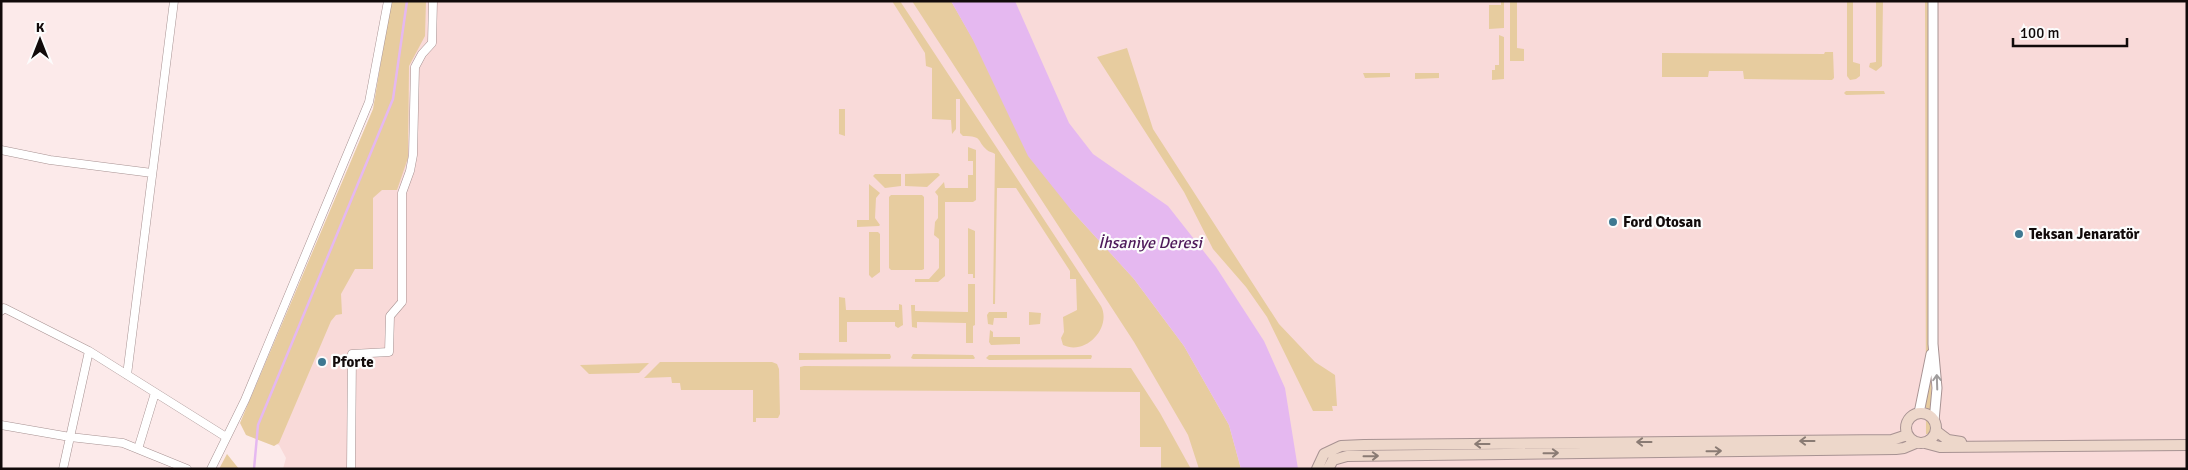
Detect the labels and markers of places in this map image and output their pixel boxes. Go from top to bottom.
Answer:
place label: Ford Otosan [1623,213,1701,231]
marker: Ford Otosan [1607,216,1619,228]
place label: Teksan Jenaratör [2029,225,2140,243]
marker: Teksan Jenaratör [2013,228,2025,240]
place label: Pforte [332,353,374,371]
marker: Pforte [316,356,328,368]

